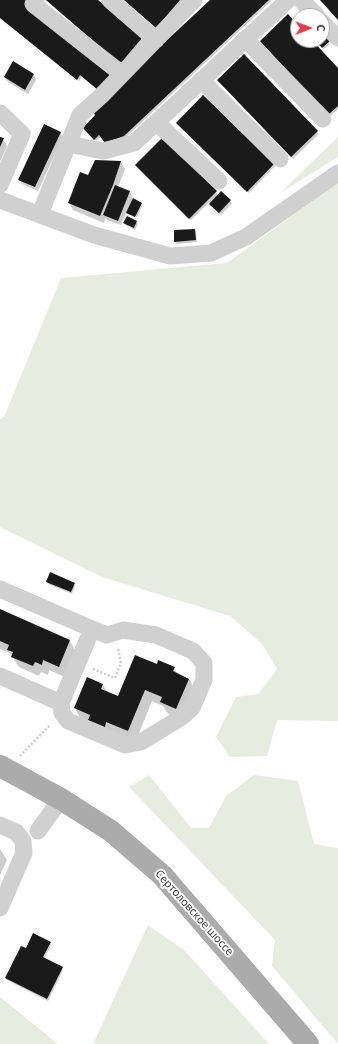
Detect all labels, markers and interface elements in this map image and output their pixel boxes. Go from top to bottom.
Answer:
north arrow [290,8,330,48]
text: С [314,24,329,31]
street label: Сертоловское шоссе [152,867,236,959]

